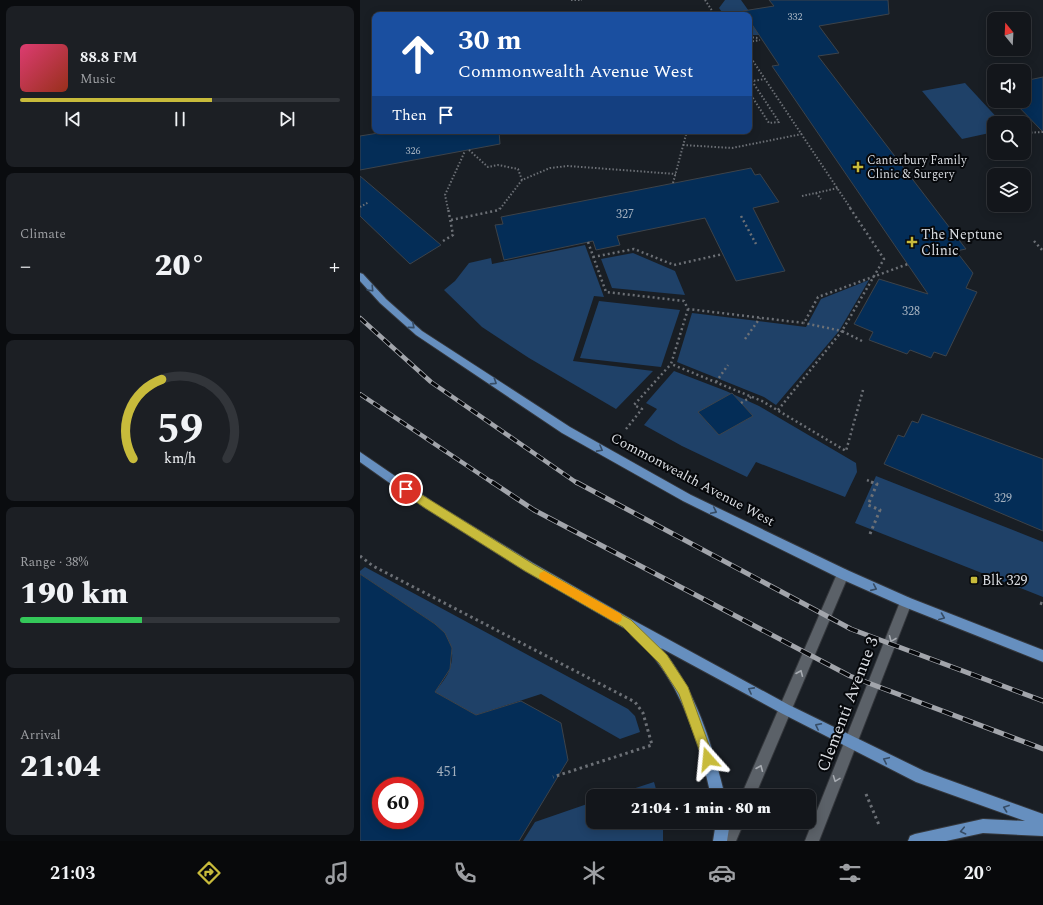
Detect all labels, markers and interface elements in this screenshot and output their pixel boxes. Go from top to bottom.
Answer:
house number: 332 [788,9,803,25]
north arrow [987,12,1031,56]
map controls [987,12,1031,212]
text: 30 m [458,19,522,62]
icon: ahead [392,28,444,80]
text: 88.8 FM [80,46,137,69]
text: Commonwealth Avenue West [458,58,693,85]
button: sound [987,64,1031,108]
text: Music [80,69,116,89]
text: Then [392,104,427,127]
icon: arrive [435,104,457,126]
icon: previous [62,108,84,130]
icon: pause [169,108,191,130]
icon: next [276,108,298,130]
button: search [987,116,1031,160]
house number: 326 [406,143,421,159]
place label: Canterbury Family Clinic & Surgery [867,151,968,184]
marker: Canterbury Family Clinic & Surgery [852,161,864,173]
button: layers [987,168,1031,212]
house number: 327 [616,205,634,224]
text: Climate [20,224,66,244]
place label: The Neptune Clinic [921,224,1003,261]
marker: The Neptune Clinic [906,236,918,248]
text: 20° [155,243,206,289]
text: − [20,250,31,283]
text: + [329,250,340,283]
one-way arrow [367,284,374,291]
house number: 328 [902,302,920,321]
one-way arrow [407,322,415,329]
one-way arrow [489,377,496,384]
text: 59 [157,397,203,460]
street label: Commonwealth Avenue West [607,427,779,532]
one-way arrow [596,444,603,451]
text: km/h [164,447,196,469]
pin [389,472,423,506]
icon: arrive [395,478,417,500]
house number: 329 [994,489,1012,508]
one-way arrow [710,506,717,514]
text: Range · 38% [20,552,88,572]
place label: Blk 329 [982,570,1028,591]
text: 190 km [20,571,128,617]
marker: Blk 329 [969,575,979,585]
one-way arrow [870,583,878,591]
one-way arrow [938,612,946,620]
street label: Clementi Avenue 3 [810,633,886,776]
one-way arrow [888,635,896,642]
one-way arrow [796,670,804,677]
one-way arrow [748,688,755,695]
one-way arrow [815,723,822,731]
text: Arrival [20,725,61,745]
position arrow [687,738,729,780]
text: 21:04 [20,744,100,790]
one-way arrow [882,757,890,765]
house number: 451 [437,761,458,782]
one-way arrow [755,765,763,773]
one-way arrow [833,776,841,783]
speed limit sign: 60 [372,777,424,829]
text: 21:04 · 1 min · 80 m [631,797,771,820]
one-way arrow [1003,804,1010,812]
one-way arrow [959,826,966,834]
icon: directions [195,859,223,887]
icon: music [323,859,351,887]
icon: phone [451,859,479,887]
icon: climate [580,859,608,887]
icon: car [708,859,736,887]
icon: filters [836,859,864,887]
text: 21:03 [50,860,95,887]
text: 20° [964,860,993,887]

